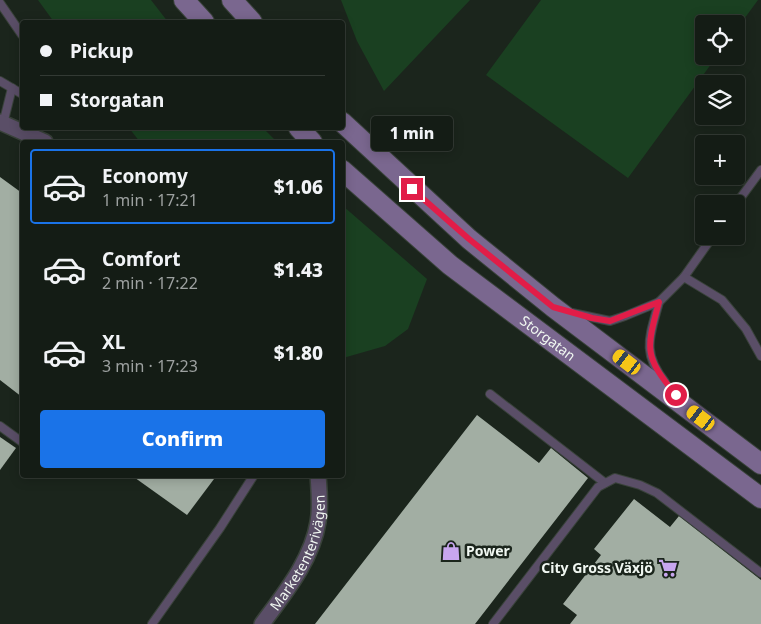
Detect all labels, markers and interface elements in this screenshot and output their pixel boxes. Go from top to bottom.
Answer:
map controls [695,15,745,245]
button: locate [695,15,745,65]
text: Pickup [70,38,133,64]
button: layers [695,75,745,125]
text: Storgatan [70,87,164,113]
callout: 1 min [371,116,453,152]
text: 1 min [390,122,434,144]
button: + [695,135,745,185]
text: Economy [102,163,188,189]
icon: car [42,164,87,209]
text: $1.06 [274,174,323,200]
route end [401,178,423,200]
text: 1 min · 17:21 [102,189,198,211]
button: − [695,195,745,245]
text: Comfort [102,246,181,272]
icon: car [42,247,87,292]
text: $1.43 [274,257,323,283]
text: 2 min · 17:22 [102,272,198,294]
street label: Storgatan [516,311,580,365]
text: XL [102,329,125,355]
icon: car [42,330,87,375]
text: $1.80 [274,340,323,366]
car [610,347,643,377]
text: 3 min · 17:23 [102,355,198,377]
route start [665,384,687,406]
car [684,403,717,433]
button: Confirm [40,410,325,468]
street label: Marketenterivägen [265,494,329,614]
shop icon: Power [440,540,462,562]
place label: Power [466,541,511,560]
supermarket icon: City Gross Växjö [657,557,679,579]
place label: City Gross Växjö [541,558,653,577]

